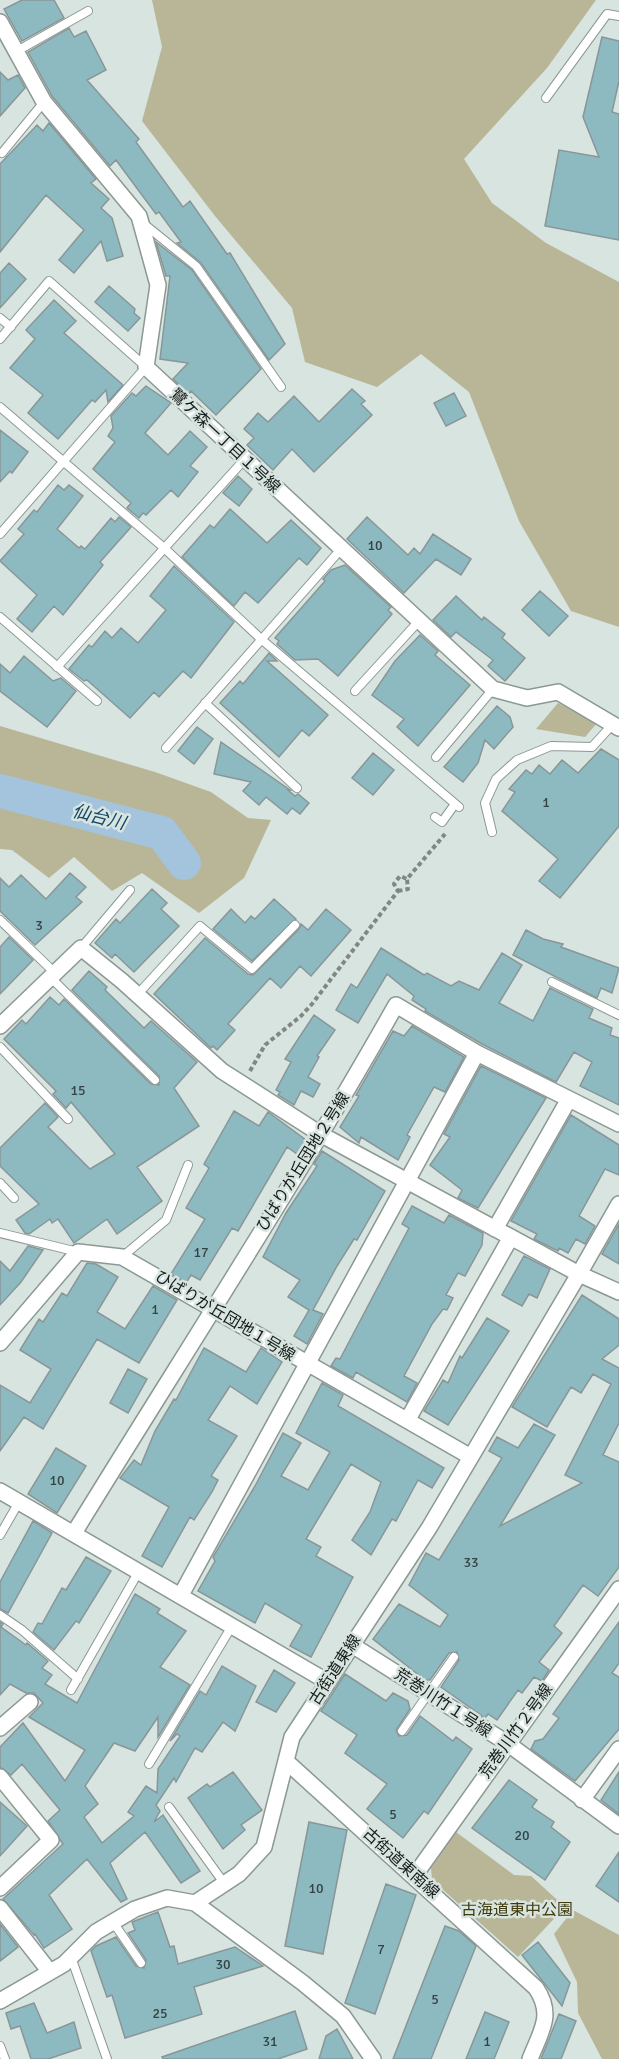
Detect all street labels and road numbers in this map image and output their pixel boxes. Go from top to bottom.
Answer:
street label: 鷺ケ森一丁目１号線 [166,385,284,497]
street label: ひばりが丘団地２号線 [252,1089,354,1235]
street label: ひばりが丘団地１号線 [151,1266,299,1366]
street label: 古街道東線 [305,1631,365,1709]
street label: 荒巻川竹１号線 [391,1664,495,1742]
street label: 荒巻川竹２号線 [475,1680,557,1782]
street label: 古街道東南線 [359,1823,443,1903]

